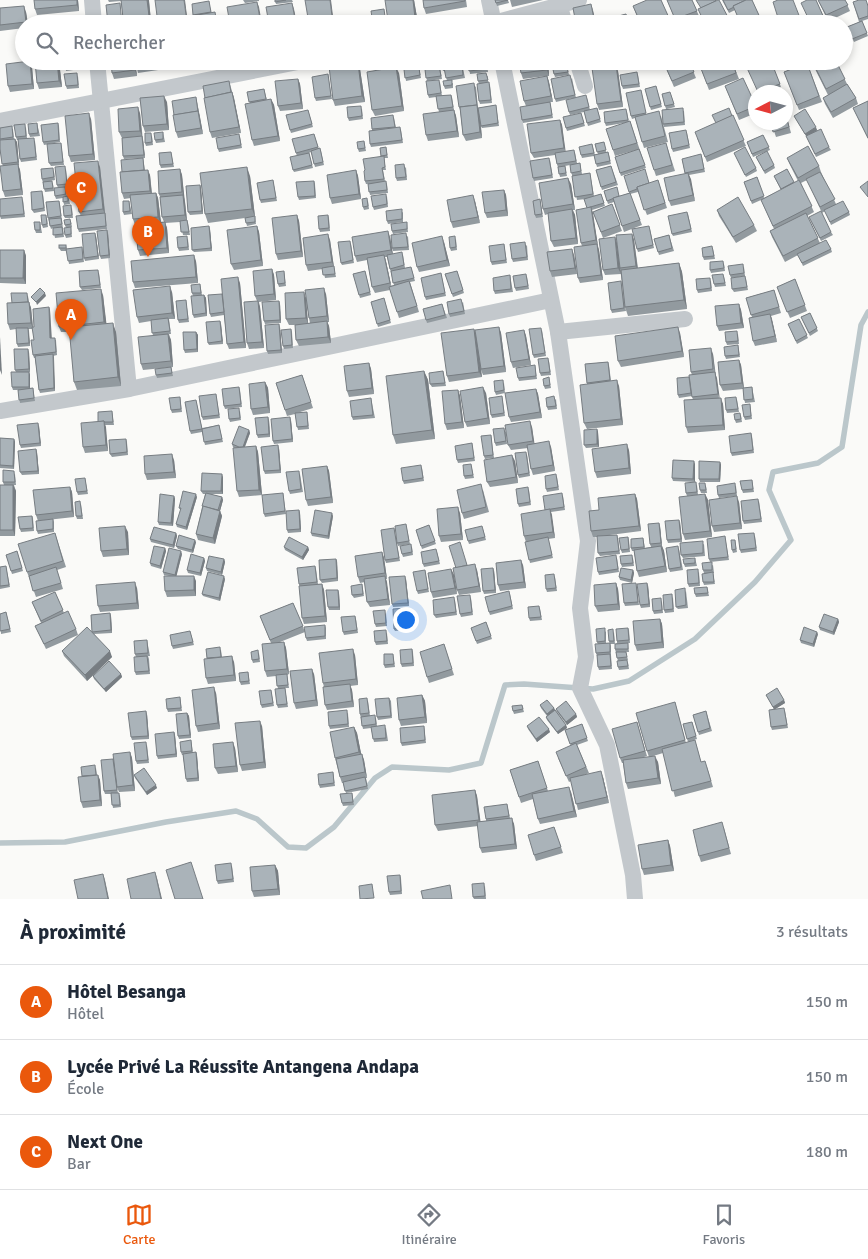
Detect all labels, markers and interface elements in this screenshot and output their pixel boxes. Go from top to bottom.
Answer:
search box [15,15,853,70]
icon: search [33,29,61,57]
text: Rechercher [73,31,165,55]
north arrow [748,85,793,130]
pin: C [65,172,97,213]
pin: B [132,216,164,257]
pin: A [55,299,87,340]
your location [393,607,419,633]
text: À proximité [20,919,126,945]
text: 3 résultats [776,922,848,942]
text: Hôtel Besanga [67,980,186,1004]
text: A [31,992,41,1012]
text: 150 m [806,992,848,1012]
text: Hôtel [67,1004,104,1024]
text: Lycée Privé La Réussite Antangena Andapa [67,1055,419,1079]
text: B [31,1067,41,1087]
text: 150 m [806,1067,848,1087]
text: École [67,1079,104,1099]
text: Next One [67,1130,143,1154]
text: C [31,1142,41,1162]
text: 180 m [806,1142,848,1162]
text: Bar [67,1154,91,1174]
tab: Carte [123,1201,156,1248]
tab: Itinéraire [401,1201,457,1248]
tab: Favoris [703,1201,745,1248]

